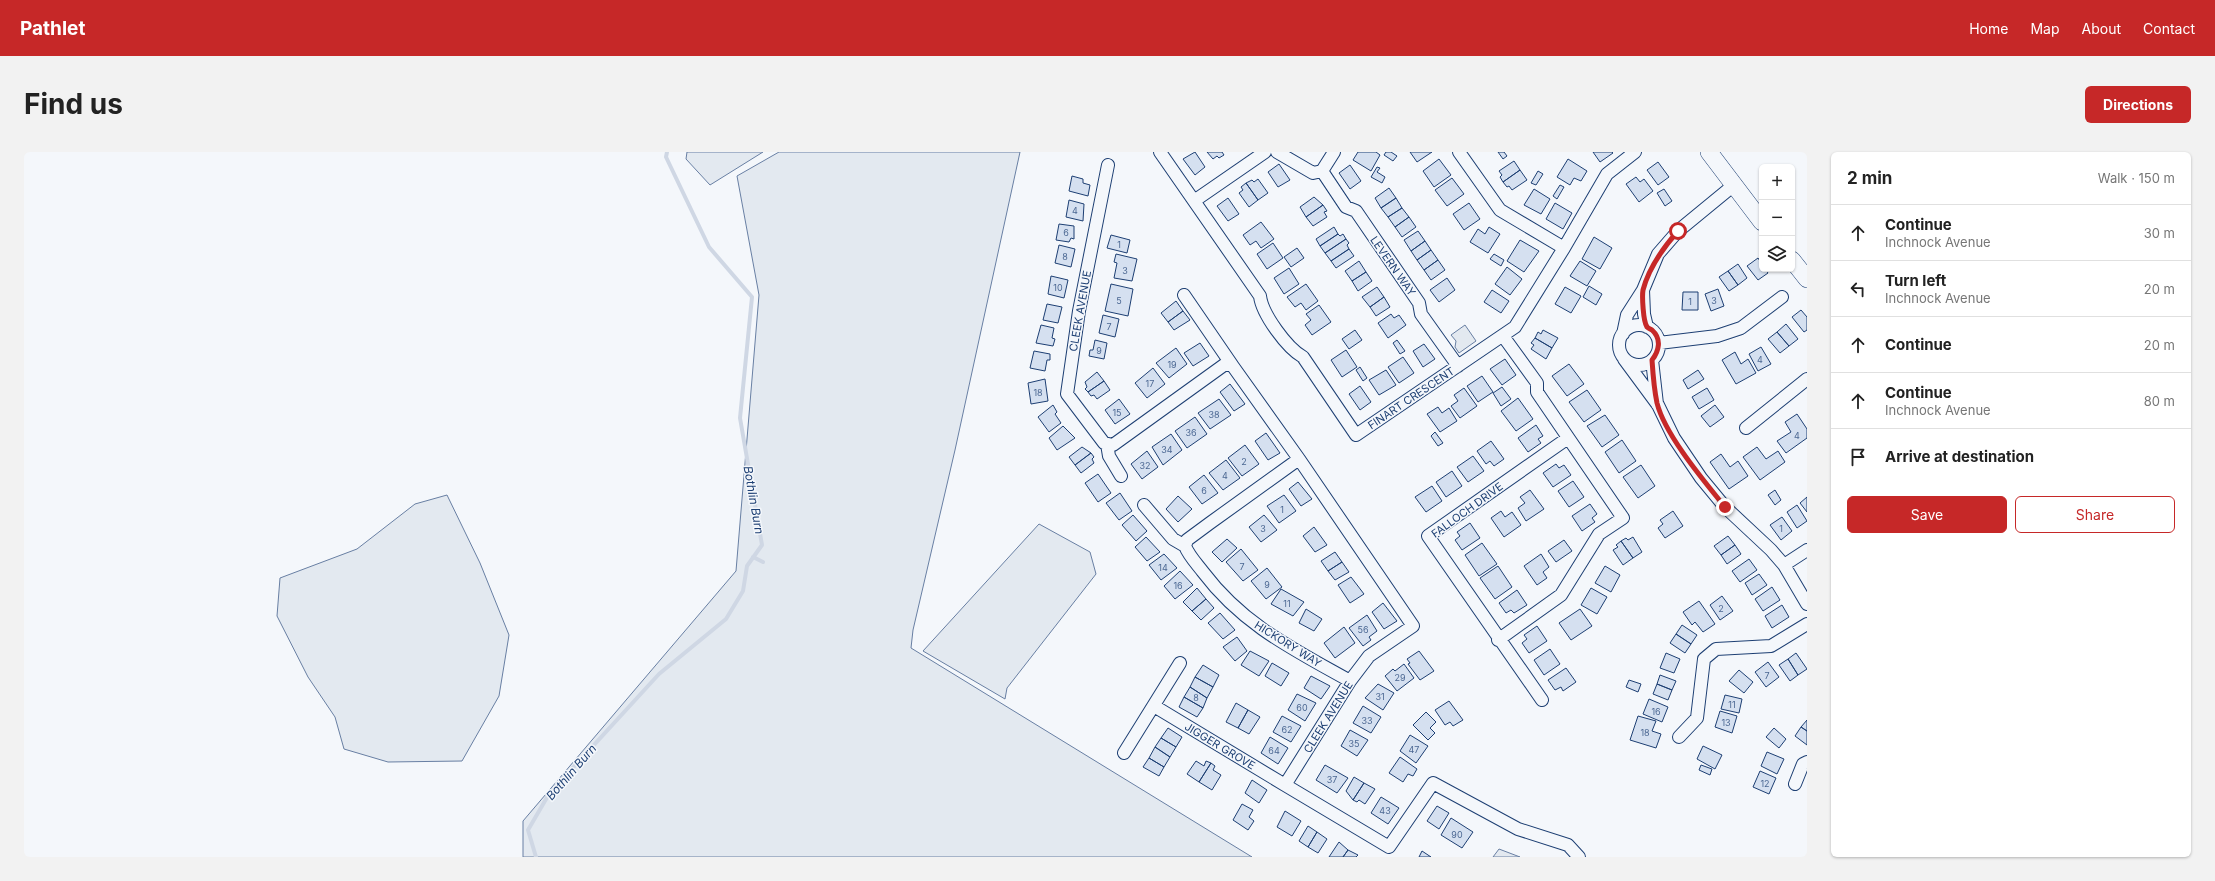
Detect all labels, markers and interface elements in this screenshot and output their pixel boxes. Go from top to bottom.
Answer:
text: Pathlet [20,17,85,40]
text: Home [1969,20,2008,37]
text: Map [2030,20,2060,37]
text: About [2082,20,2121,37]
text: Contact [2143,20,2195,37]
button: Directions [2085,86,2191,123]
text: Find us [24,87,123,121]
map controls [1759,164,1795,272]
button: + [1759,164,1795,200]
text: 2 min [1847,168,1892,188]
text: Walk · 150 m [2098,170,2175,186]
button: − [1759,200,1795,236]
house number: 4 [1072,205,1078,216]
text: Continue [1885,215,1952,234]
route start [1669,222,1687,240]
icon: ahead [1847,222,1869,244]
text: 30 m [2144,225,2175,241]
house number: 6 [1063,227,1069,238]
street label: LEVERN WAY [1367,233,1419,299]
text: Inchnock Avenue [1885,234,1991,250]
button: layers [1759,236,1795,272]
house number: 1 [1117,239,1121,250]
house number: 8 [1062,251,1068,262]
house number: 3 [1122,265,1128,276]
street label: CLEEK AVENUE [1066,269,1094,353]
text: Turn left [1885,271,1946,290]
icon: left [1847,278,1869,300]
text: 20 m [2144,281,2175,297]
house number: 10 [1053,282,1063,293]
text: Inchnock Avenue [1885,290,1991,306]
house number: 5 [1116,295,1122,306]
house number: 3 [1711,295,1717,306]
house number: 1 [1688,296,1692,307]
house number: 7 [1106,321,1112,332]
icon: ahead [1847,334,1869,356]
text: Continue [1885,335,1952,354]
text: 20 m [2144,337,2175,353]
house number: 9 [1096,345,1102,356]
house number: 4 [1757,354,1763,365]
house number: 19 [1167,359,1177,370]
street label: FINART CRESCENT [1365,364,1457,432]
house number: 17 [1146,378,1154,389]
text: Continue [1885,383,1952,402]
house number: 18 [1033,387,1043,398]
icon: ahead [1847,390,1869,412]
text: 80 m [2144,393,2175,409]
text: Inchnock Avenue [1885,402,1991,418]
house number: 15 [1112,407,1122,418]
house number: 38 [1208,409,1220,420]
house number: 36 [1185,427,1197,438]
house number: 4 [1794,430,1800,441]
house number: 34 [1161,444,1173,455]
icon: arrive [1847,446,1869,468]
text: Arrive at destination [1885,447,2034,466]
house number: 2 [1241,456,1247,467]
house number: 32 [1139,460,1151,471]
water label: Bothlin Burn [741,465,767,535]
house number: 4 [1222,470,1228,481]
street label: FALLOCH DRIVE [1428,479,1506,541]
house number: 6 [1201,485,1207,496]
button: Save [1847,496,2007,533]
button: Share [2015,496,2175,533]
route end [1716,498,1734,516]
house number: 1 [1280,504,1284,515]
house number: 3 [1260,523,1266,534]
house number: 1 [1779,523,1783,534]
house number: 7 [1239,561,1245,572]
house number: 14 [1158,562,1168,573]
house number: 9 [1264,579,1270,590]
house number: 16 [1173,580,1183,591]
house number: 11 [1283,598,1291,609]
house number: 2 [1718,603,1724,614]
street label: HICKORY WAY [1252,618,1325,670]
house number: 56 [1357,624,1369,635]
house number: 7 [1764,670,1770,681]
house number: 29 [1394,672,1406,683]
street label: CLEEK AVENUE [1300,678,1356,756]
house number: 31 [1375,691,1385,702]
house number: 8 [1193,692,1199,703]
house number: 11 [1728,699,1736,710]
house number: 60 [1296,702,1308,713]
house number: 16 [1651,706,1661,717]
house number: 33 [1361,715,1373,726]
house number: 13 [1721,717,1731,728]
street label: JIGGER GROVE [1182,719,1258,773]
house number: 62 [1281,724,1293,735]
house number: 18 [1640,727,1650,738]
house number: 35 [1348,738,1360,749]
water label: Bothlin Burn [543,741,599,803]
house number: 47 [1409,744,1419,755]
house number: 64 [1268,745,1280,756]
house number: 37 [1327,774,1337,785]
house number: 12 [1760,778,1770,789]
house number: 43 [1379,805,1391,816]
house number: 90 [1451,829,1463,840]

